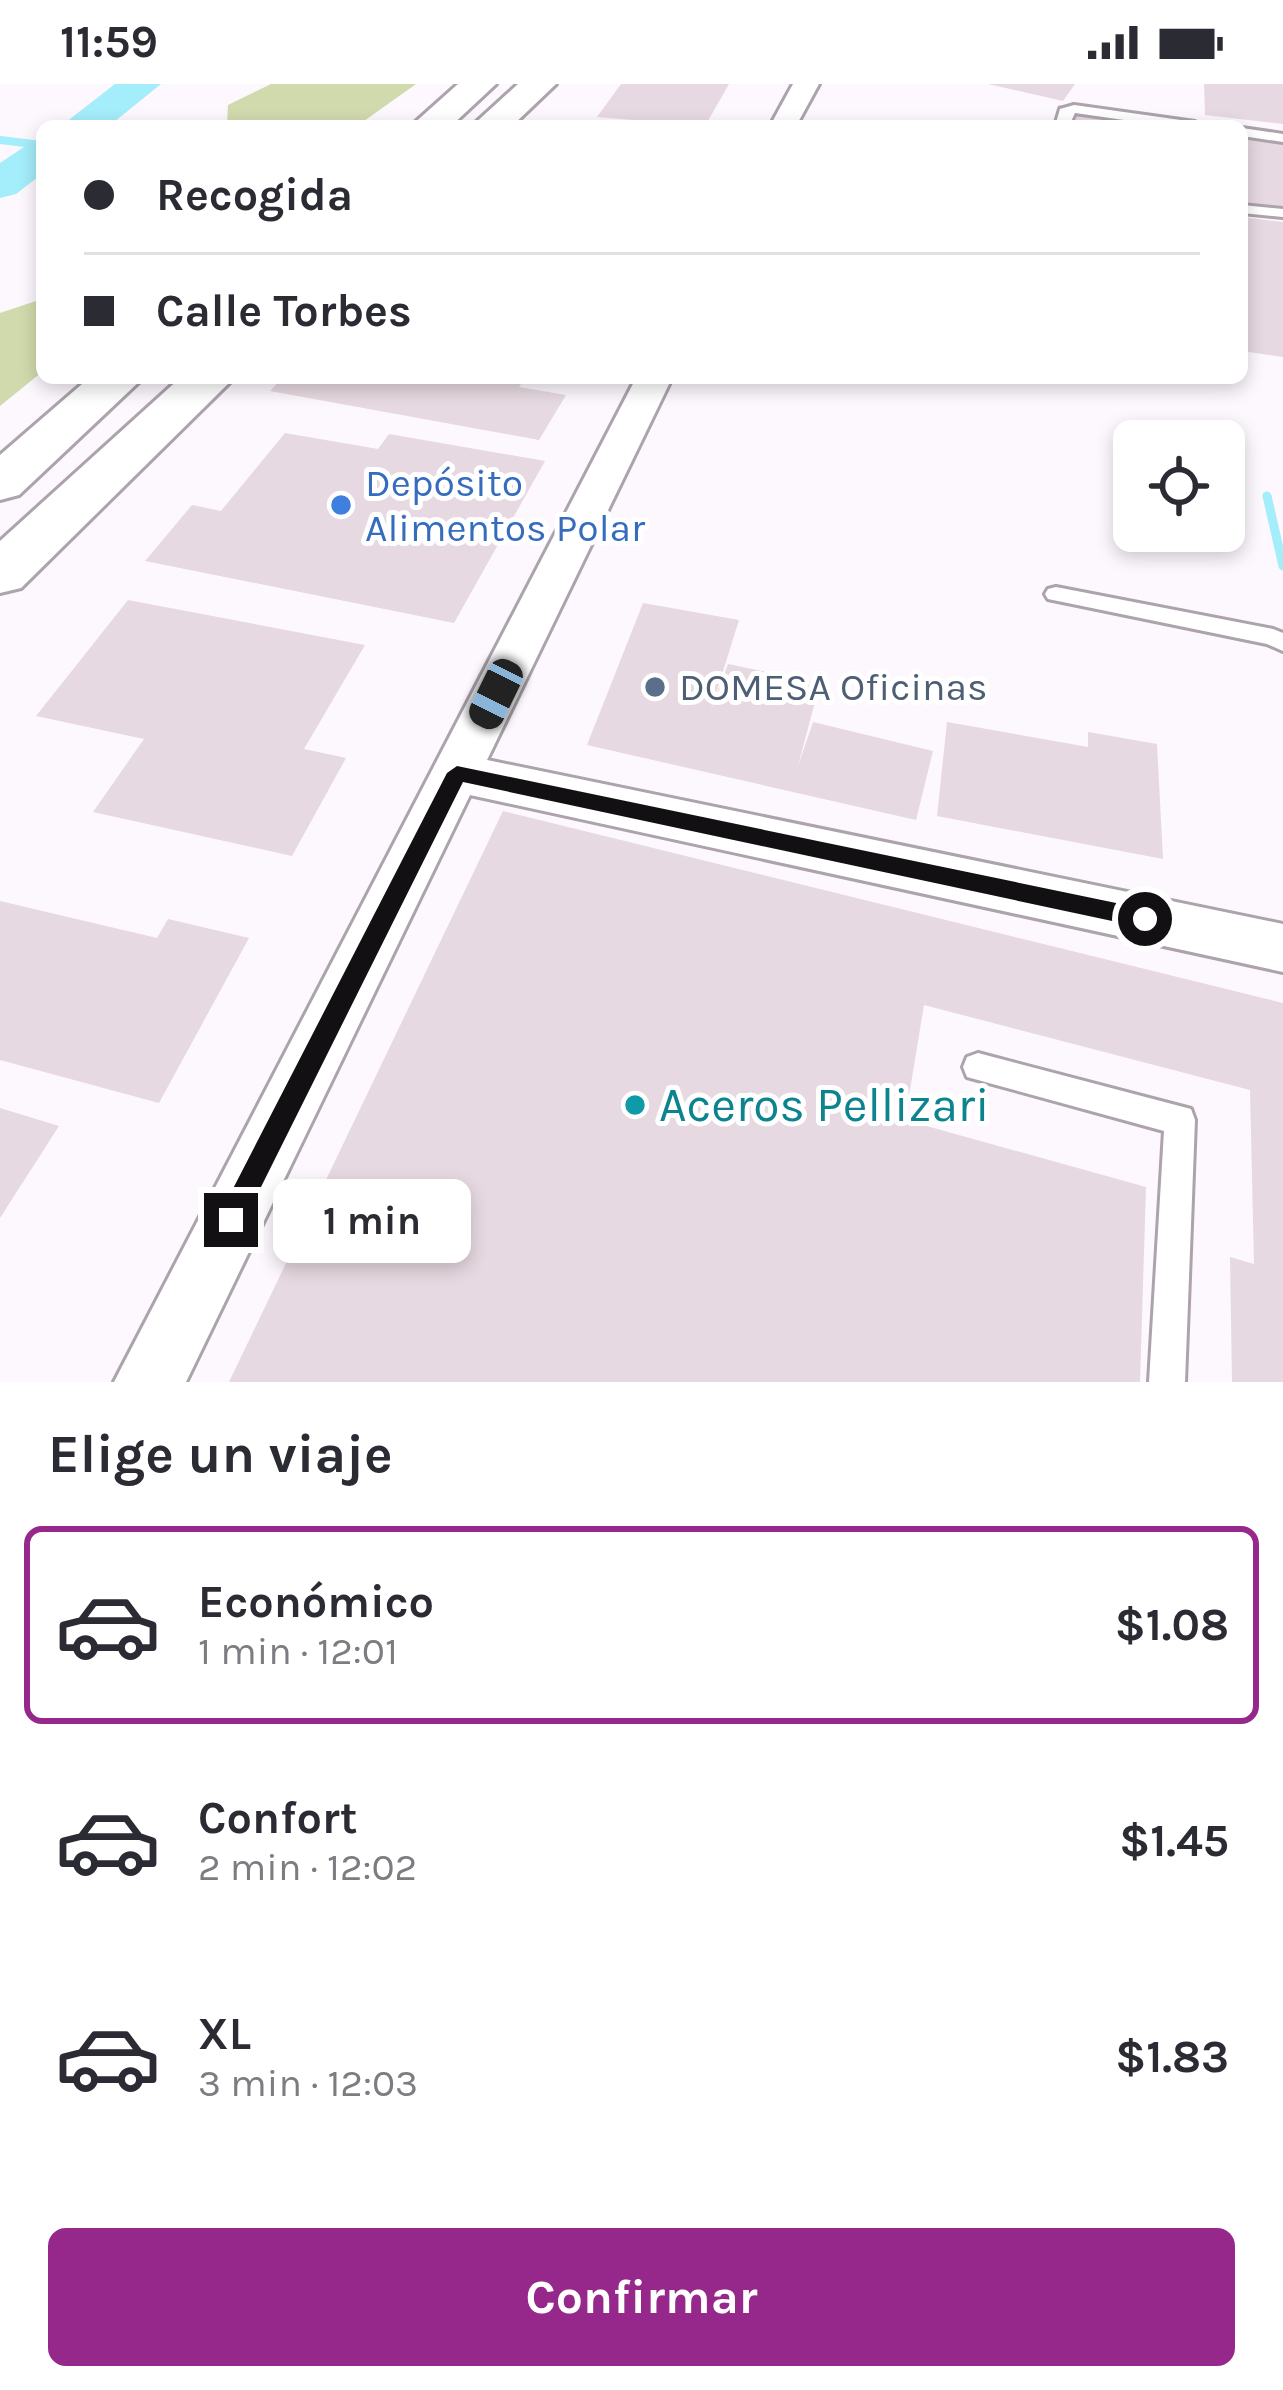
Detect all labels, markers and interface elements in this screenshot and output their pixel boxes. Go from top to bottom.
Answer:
text: 11:59 [60,16,158,68]
text: Recogida [156,169,353,221]
text: Calle Torbes [156,285,412,337]
map controls [1113,420,1245,552]
button: locate [1113,420,1245,552]
place label: Depósito Alimentos Polar [365,460,646,551]
marker: Depósito Alimentos Polar [328,492,354,518]
car [464,654,528,734]
place label: DOMESA Oficinas [679,664,988,710]
marker: DOMESA Oficinas [642,674,668,700]
route start [1118,892,1172,946]
place label: Aceros Pellizari [659,1077,989,1133]
marker: Aceros Pellizari [622,1092,648,1118]
callout: 1 min [273,1178,471,1262]
route end [204,1193,258,1247]
text: 1 min [323,1198,421,1244]
text: Elige un viaje [48,1422,393,1486]
icon: car [54,1571,162,1679]
text: Económico [198,1576,434,1628]
text: $1.08 [1115,1599,1229,1651]
text: 1 min · 12:01 [198,1628,398,1674]
icon: car [54,1787,162,1895]
text: Confort [198,1792,357,1844]
text: $1.45 [1119,1815,1229,1867]
text: 2 min · 12:02 [198,1844,417,1890]
icon: car [54,2003,162,2111]
text: XL [198,2008,251,2060]
text: $1.83 [1115,2031,1229,2083]
text: 3 min · 12:03 [198,2060,418,2106]
button: Confirmar [48,2228,1235,2366]

